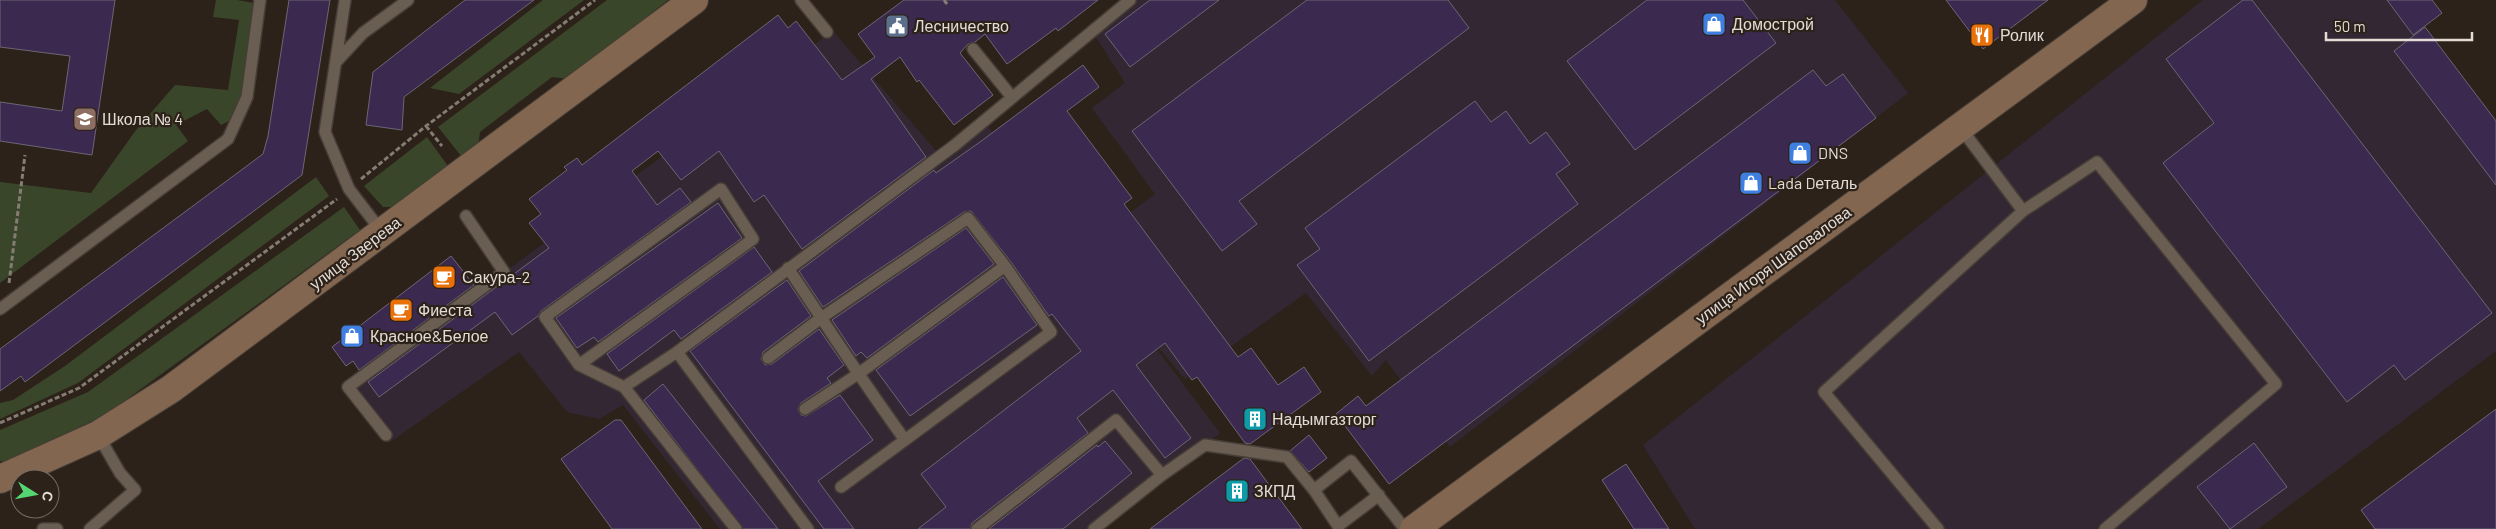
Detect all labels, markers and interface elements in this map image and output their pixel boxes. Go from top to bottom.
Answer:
scale bar [2326,10,2472,42]
shop icon: Домострой [1701,11,1727,37]
public building icon: Лесничество [884,13,910,39]
place label: Домострой [1732,14,1814,33]
place label: Лесничество [914,16,1009,35]
text: 50 m [2334,17,2366,35]
restaurant icon: Ролик [1969,22,1995,48]
place label: Ролик [2000,25,2045,44]
school or university icon: Школа № 4 [72,106,98,132]
place label: Школа № 4 [102,109,183,128]
shop icon: DNS [1787,140,1813,166]
place label: DNS [1818,143,1848,162]
shop icon: Lada Dеталь [1738,170,1764,196]
place label: Lada Dеталь [1768,173,1857,192]
street label: улица Игоря Шаповалова [1691,202,1854,327]
street label: улица Зверева [305,212,404,293]
cafe icon: Сакура-2 [431,264,457,290]
place label: Сакура-2 [462,267,530,286]
cafe icon: Фиеста [388,297,414,323]
place label: Фиеста [418,300,472,319]
shop icon: Красное&Белое [339,323,365,349]
place label: Красное&Белое [370,326,489,345]
building icon: Надымгазторг [1242,406,1268,432]
place label: Надымгазторг [1272,409,1377,428]
north arrow [10,469,60,519]
building icon: ЗКПД [1224,478,1250,504]
place label: ЗКПД [1254,481,1295,500]
text: С [39,490,58,503]

